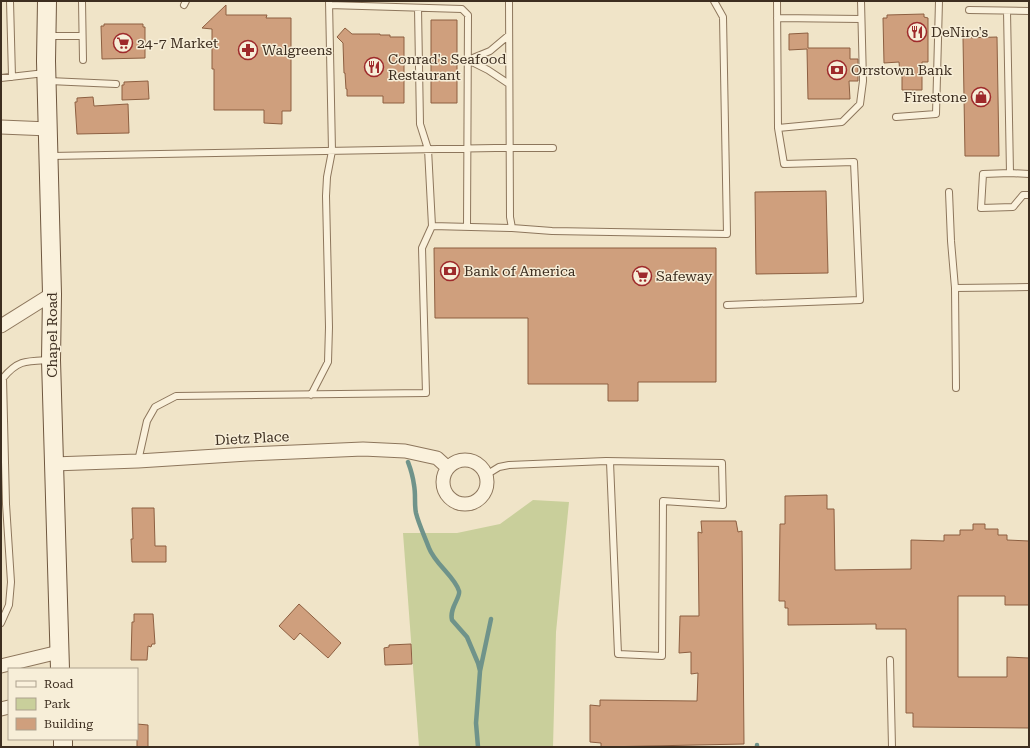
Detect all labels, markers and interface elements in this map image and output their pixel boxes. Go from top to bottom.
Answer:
restaurant icon: DeNiro's [906,21,928,43]
place label: DeNiro's [931,24,989,40]
supermarket icon: 24-7 Market [112,32,134,54]
place label: 24-7 Market [137,35,218,51]
pharmacy icon: Walgreens [237,39,259,61]
place label: Walgreens [262,42,333,58]
place label: Conrad's Seafood Restaurant [388,51,506,83]
restaurant icon: Conrad's Seafood Restaurant [363,56,385,78]
bank icon: Orrstown Bank [826,59,848,81]
place label: Orrstown Bank [851,62,953,78]
shop icon: Firestone [970,86,992,108]
place label: Firestone [904,89,967,105]
bank icon: Bank of America [439,260,461,282]
place label: Bank of America [464,263,576,279]
supermarket icon: Safeway [631,265,653,287]
place label: Safeway [656,268,713,284]
street label: Chapel Road [44,292,60,378]
street label: Dietz Place [214,428,290,448]
legend [8,668,138,740]
text: Road [44,677,74,691]
text: Park [44,697,71,711]
text: Building [44,717,93,731]

